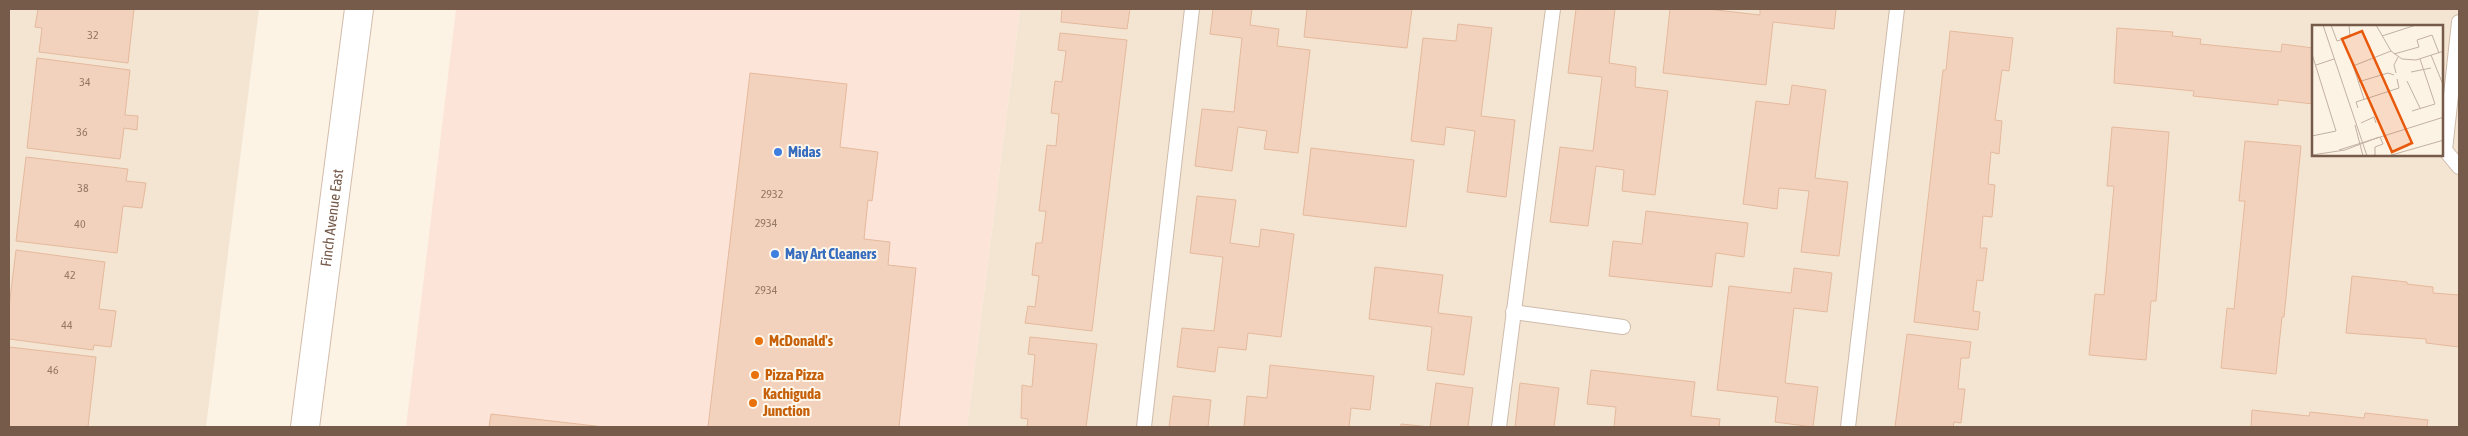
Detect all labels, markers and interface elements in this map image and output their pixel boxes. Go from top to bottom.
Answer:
inset map [2312,25,2443,156]
house number: 32 [87,28,99,42]
house number: 34 [79,75,91,89]
house number: 36 [76,125,88,139]
place label: Midas [788,143,822,160]
marker: Midas [772,146,784,158]
street label: Finch Avenue East [317,168,346,268]
house number: 38 [77,181,89,195]
house number: 2932 [761,187,783,201]
house number: 2934 [755,216,778,230]
house number: 40 [74,217,86,231]
place label: May Art Cleaners [785,245,877,262]
marker: May Art Cleaners [769,248,781,260]
house number: 42 [64,268,76,282]
house number: 2934 [755,283,778,297]
house number: 44 [61,318,73,332]
place label: McDonald's [769,332,834,349]
marker: McDonald's [753,335,765,347]
house number: 46 [47,363,59,377]
place label: Pizza Pizza [765,366,824,383]
marker: Pizza Pizza [749,369,761,381]
place label: Kachiguda Junction [762,385,821,419]
marker: Kachiguda Junction [747,397,759,409]

